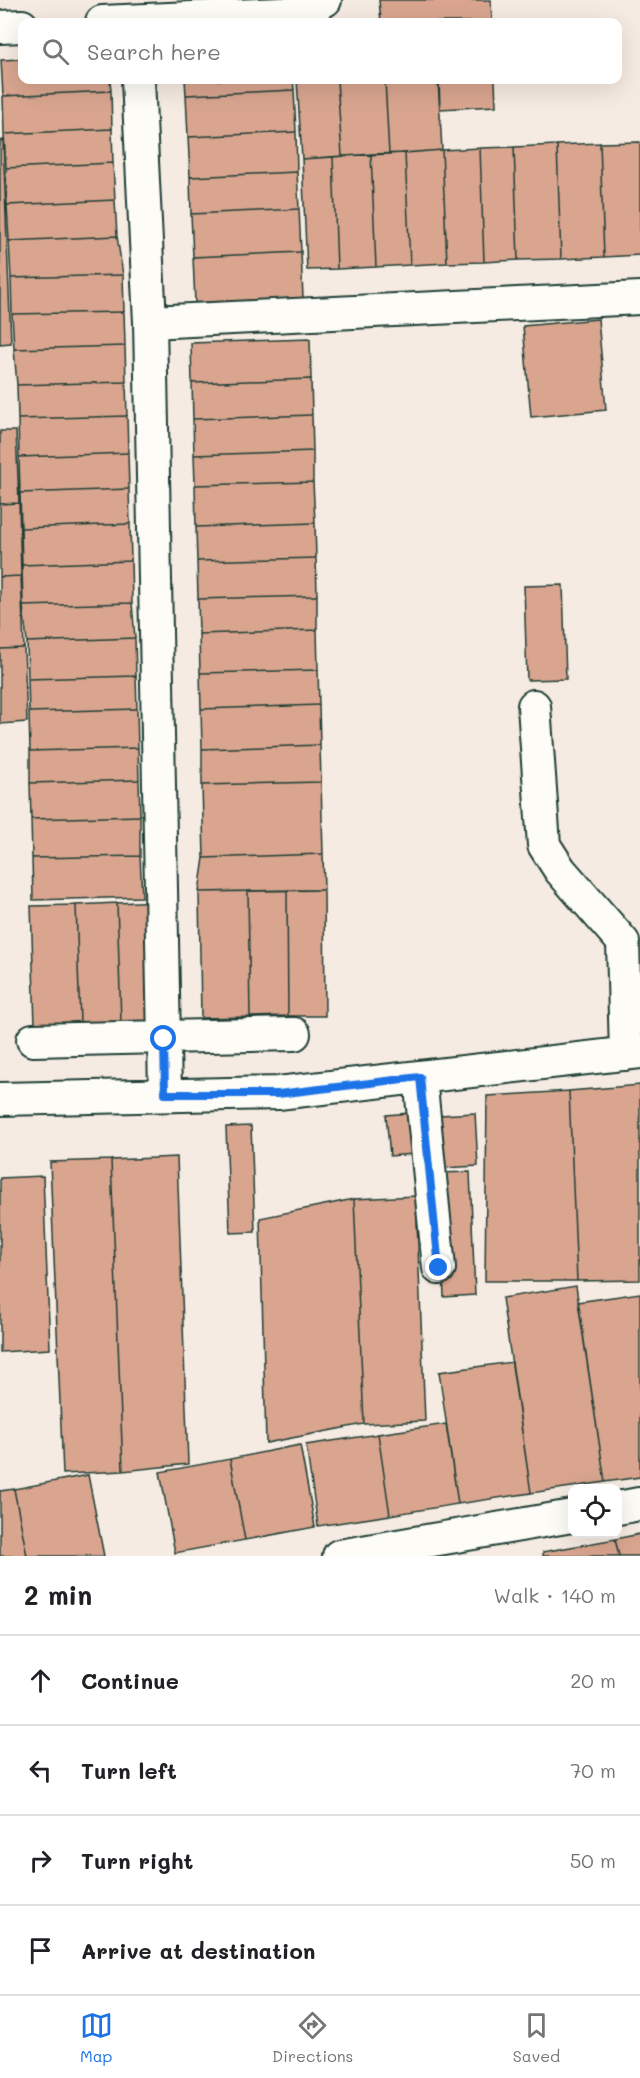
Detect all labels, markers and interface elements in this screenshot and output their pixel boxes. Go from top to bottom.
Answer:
search box [18,18,622,84]
icon: search [39,35,72,68]
text: Search here [87,37,221,66]
route start [150,1025,176,1051]
route end [425,1254,451,1280]
map controls [568,1484,622,1538]
button: locate [568,1484,622,1538]
text: 2 min [24,1578,92,1612]
text: Walk · 140 m [493,1582,616,1608]
icon: ahead [24,1664,57,1697]
text: Continue [81,1666,179,1695]
text: 20 m [570,1667,616,1693]
icon: left [24,1754,57,1787]
text: Turn left [81,1756,177,1785]
text: 70 m [570,1757,616,1783]
icon: right [24,1844,57,1877]
text: Turn right [81,1846,193,1875]
text: 50 m [570,1847,616,1873]
icon: arrive [24,1934,57,1967]
text: Arrive at destination [81,1936,316,1965]
tab: Map [80,2009,113,2066]
tab: Directions [272,2009,353,2066]
tab: Saved [513,2009,560,2066]

